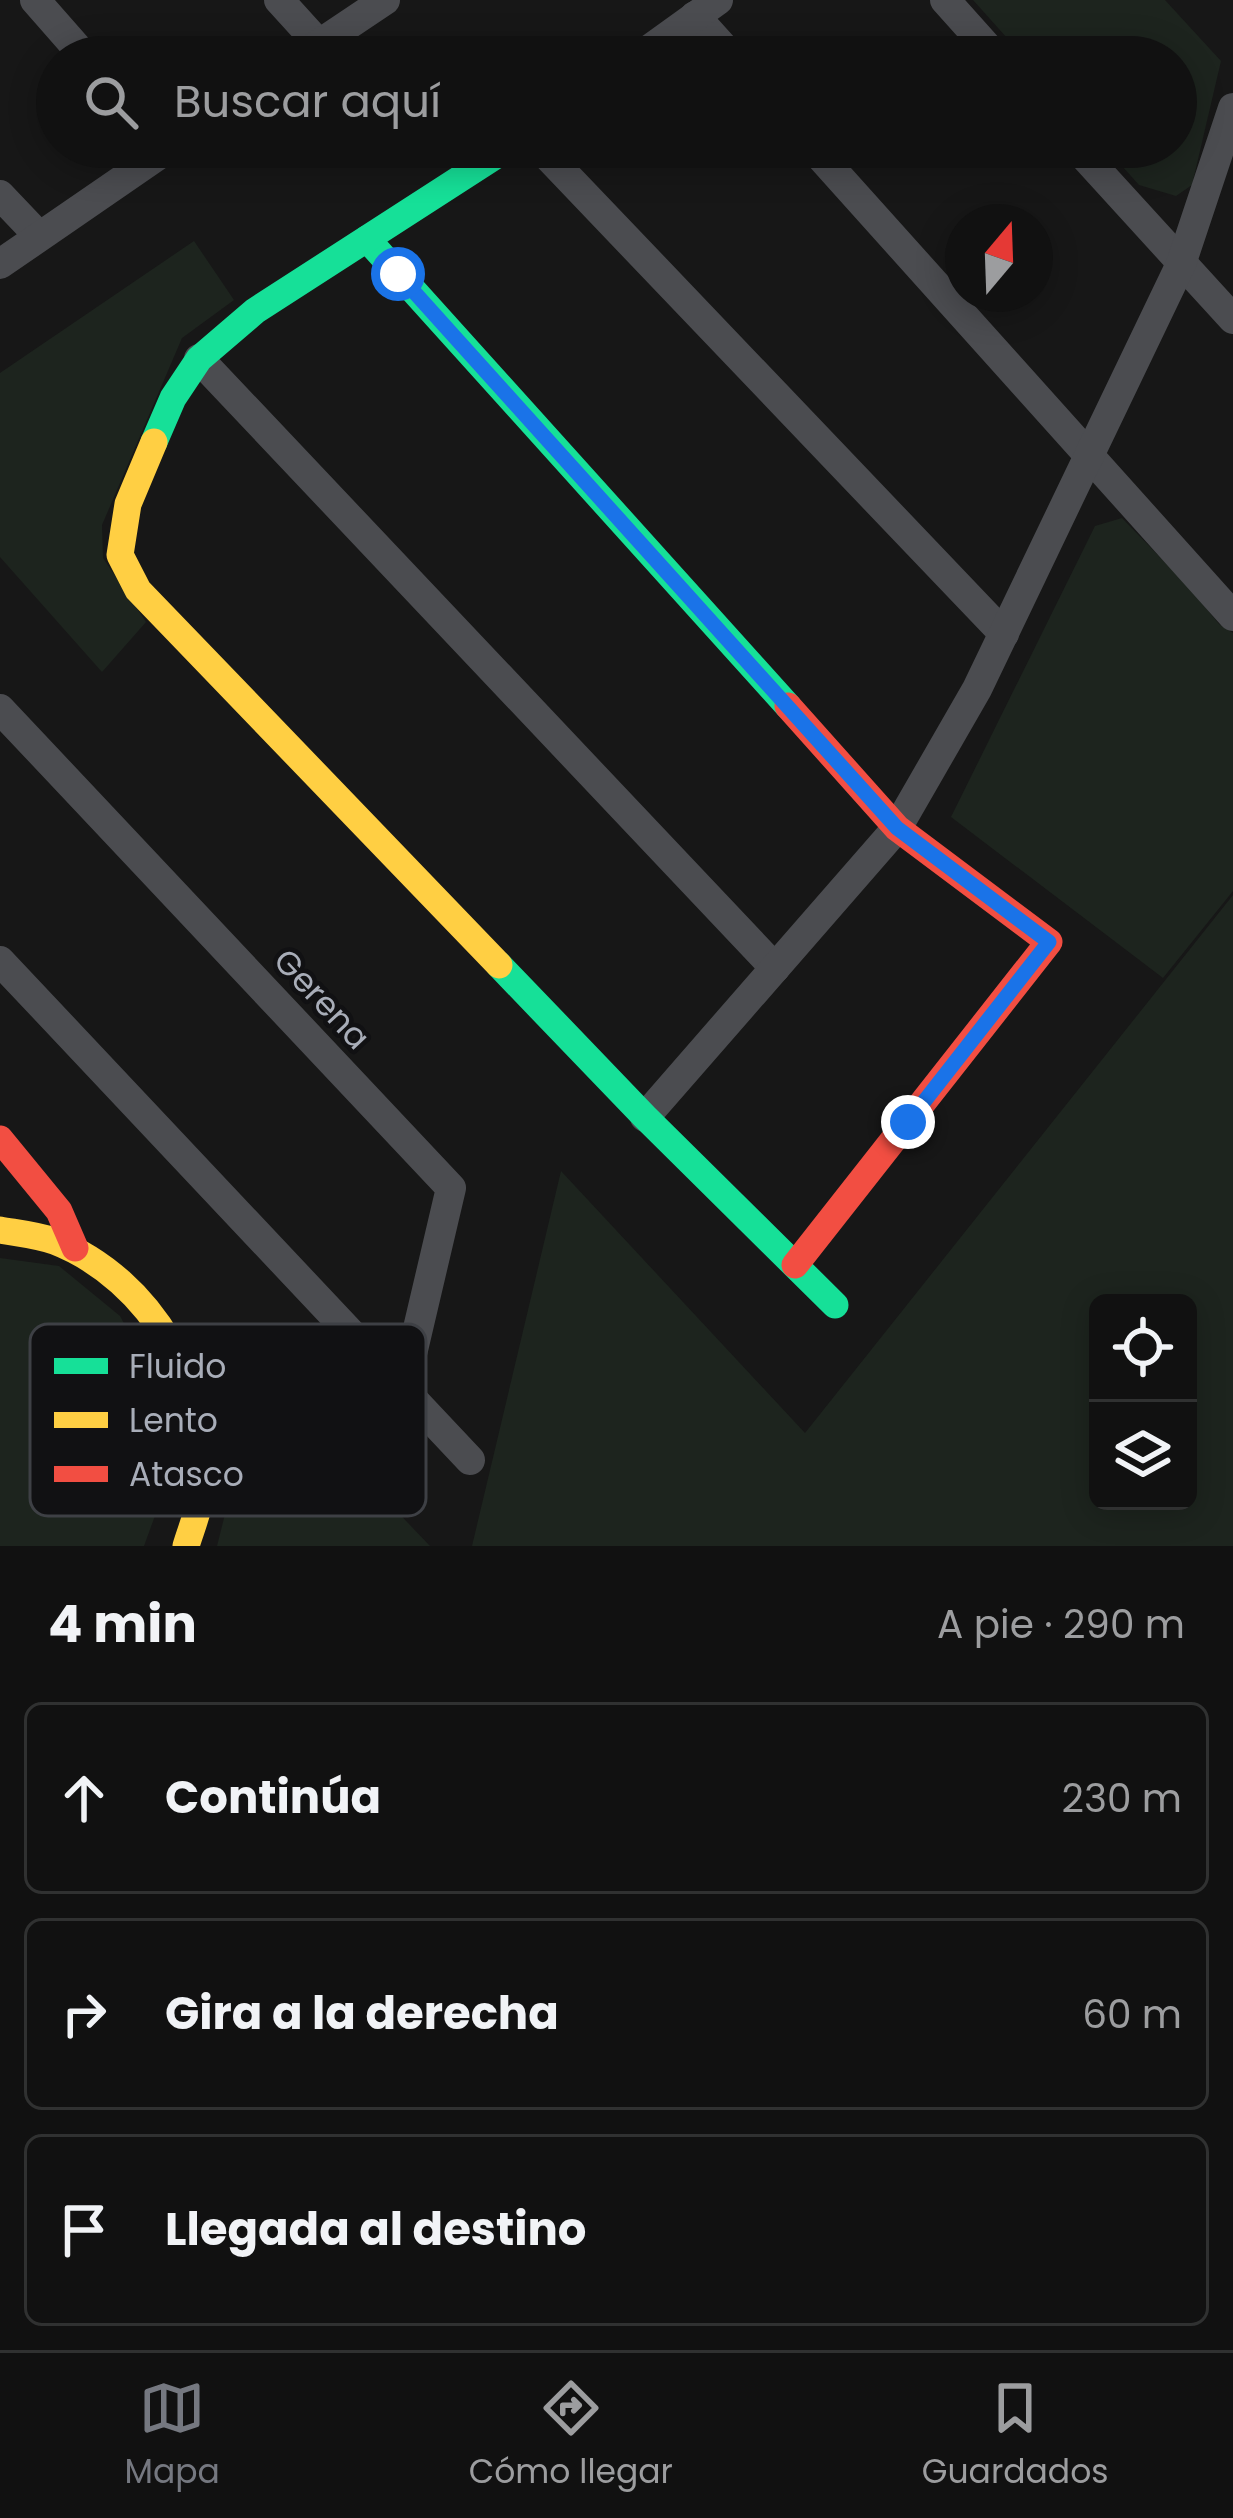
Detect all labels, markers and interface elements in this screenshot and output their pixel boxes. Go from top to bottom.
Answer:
search box [36,36,1197,168]
icon: search [78,69,144,135]
text: Buscar aquí [174,70,441,133]
north arrow [945,204,1053,312]
route start [371,247,425,301]
street label: Gerena [263,938,381,1060]
route end [881,1095,935,1149]
map controls [1089,1294,1197,1510]
button: locate [1089,1294,1197,1402]
legend [30,1324,426,1516]
text: Fluido [129,1343,226,1390]
text: Lento [129,1397,218,1444]
button: layers [1089,1402,1197,1510]
text: Atasco [129,1451,244,1498]
text: 4 min [48,1588,197,1660]
text: A pie · 290 m [937,1597,1185,1652]
icon: ahead [51,1765,117,1831]
text: Continúa [165,1766,381,1829]
text: 230 m [1062,1771,1182,1826]
icon: right [51,1981,117,2047]
text: Gira a la derecha [165,1982,559,2045]
text: 60 m [1082,1987,1182,2042]
icon: arrive [51,2197,117,2263]
text: Llegada al destino [165,2198,587,2261]
tab: Mapa [124,2375,220,2497]
tab: Cómo llegar [469,2375,673,2497]
tab: Guardados [922,2375,1109,2497]

